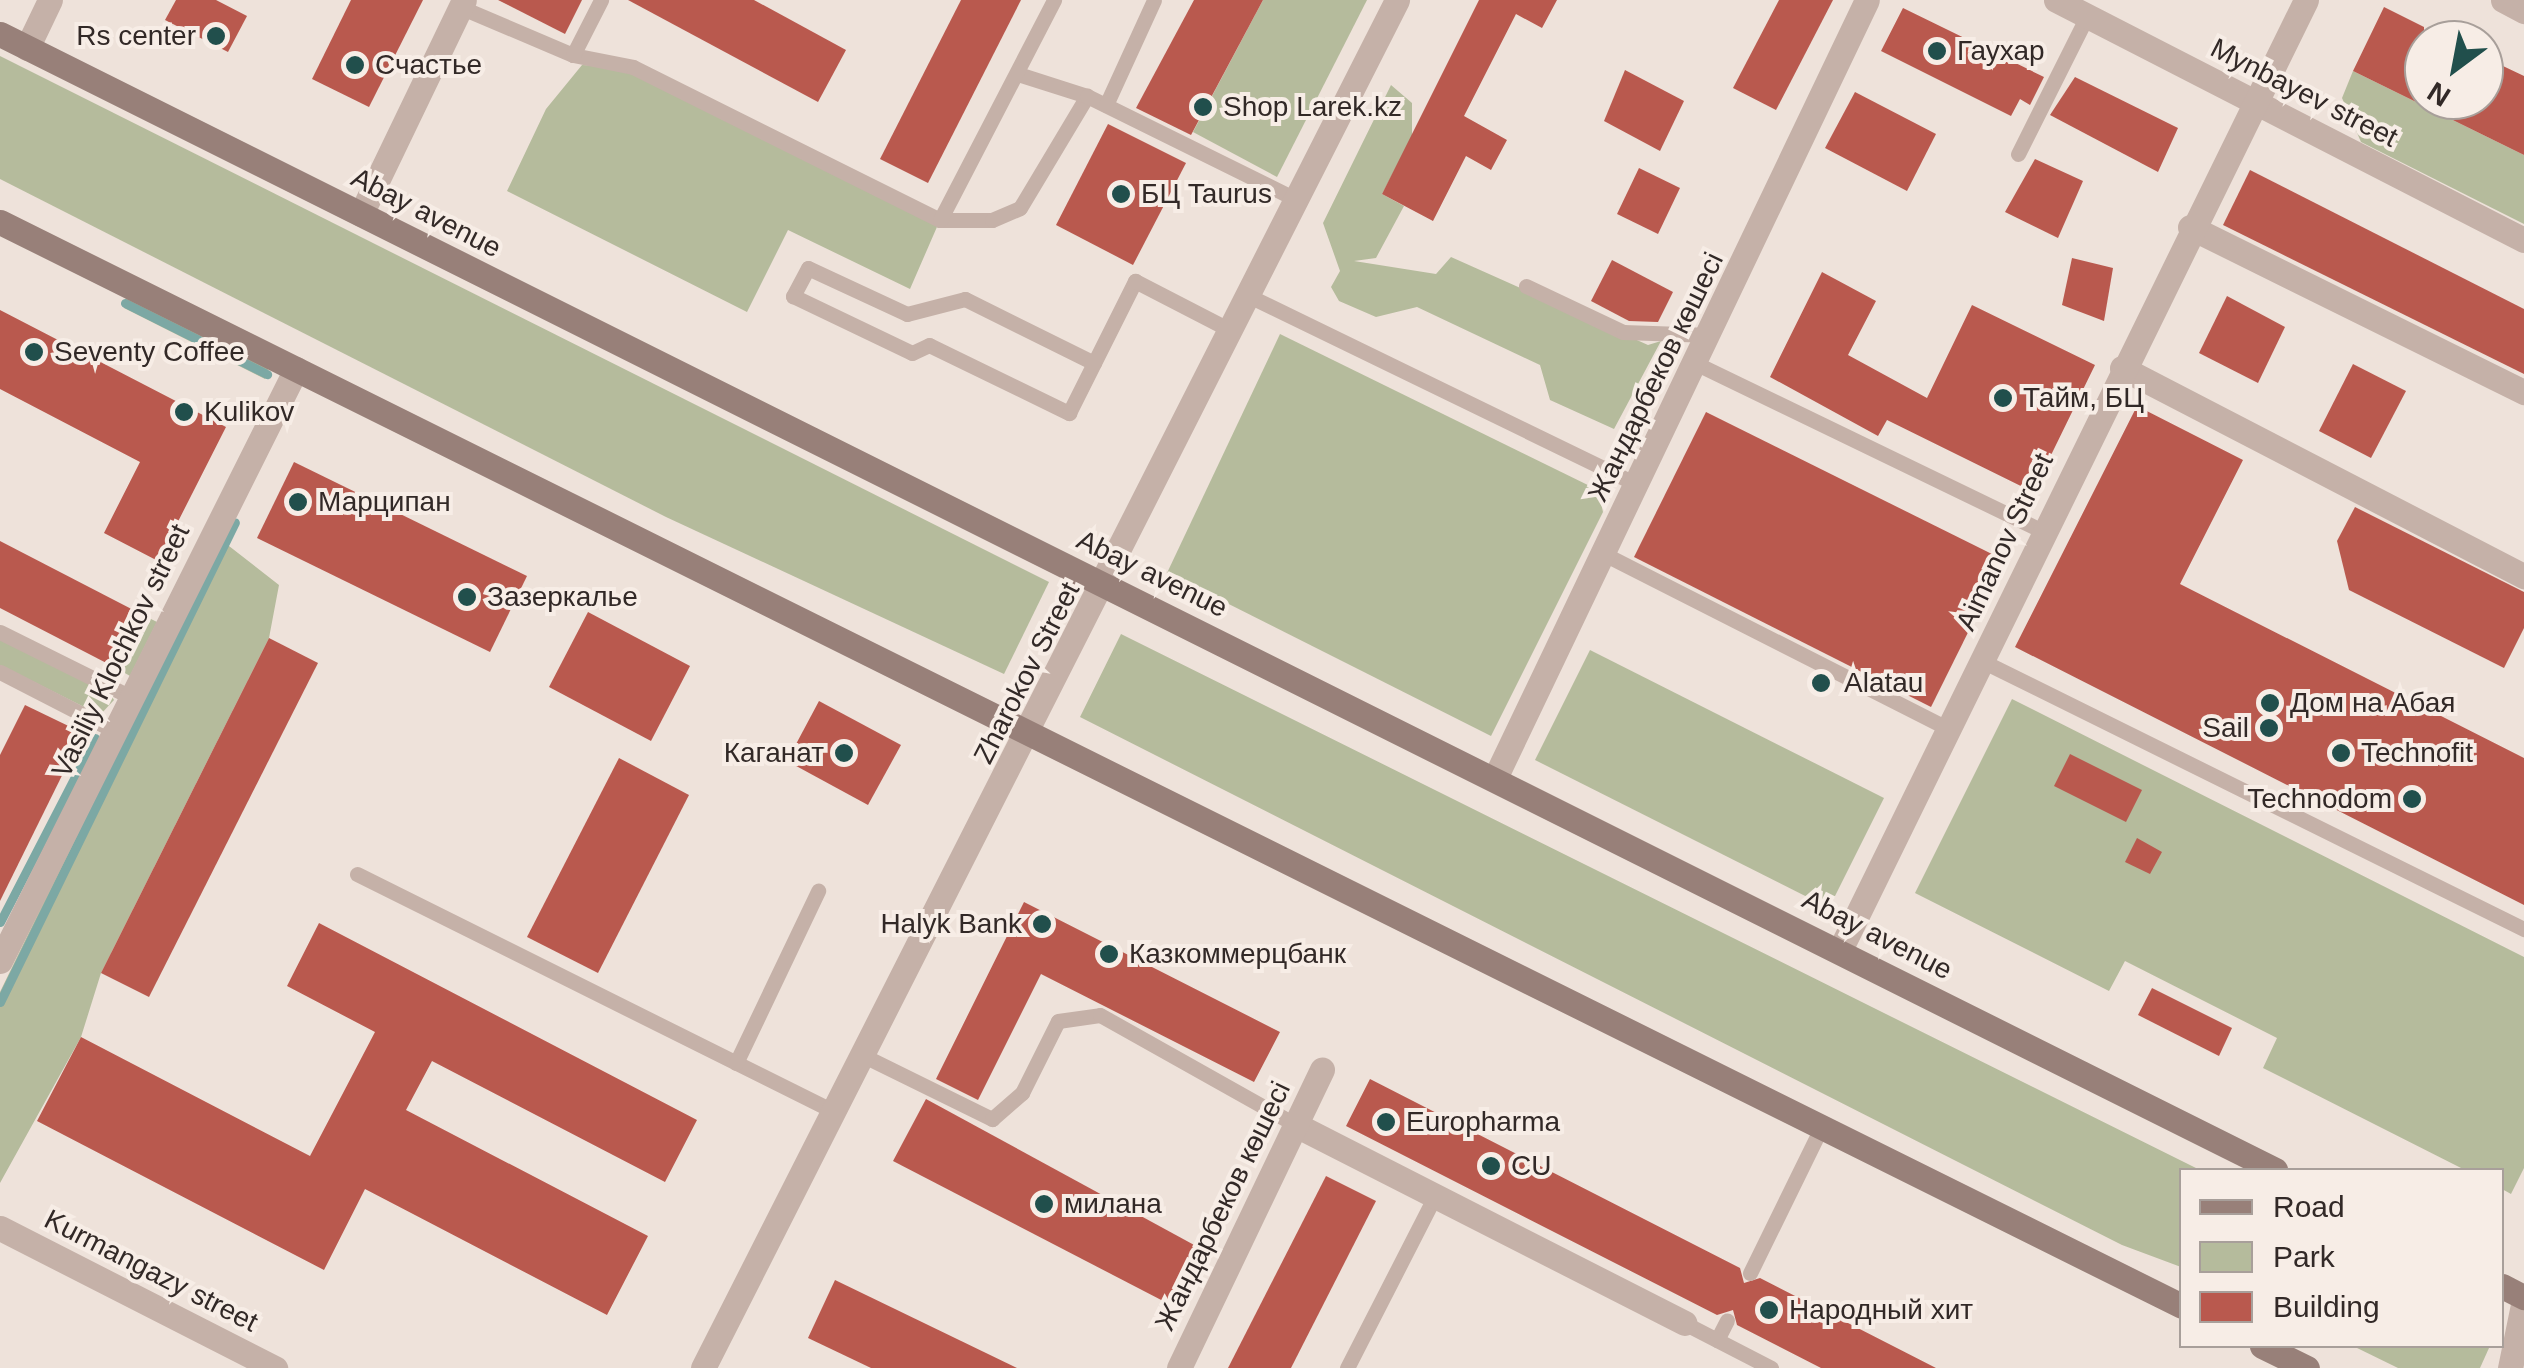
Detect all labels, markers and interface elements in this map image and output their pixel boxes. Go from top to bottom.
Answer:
place label: Rs center [76,19,196,53]
north arrow [2404,20,2504,120]
marker: Rs center [205,25,227,47]
street label: Mynbayev street [2205,31,2403,155]
place label: Гаухар [1957,34,2045,68]
marker: Гаухар [1926,40,1948,62]
place label: Счастье [375,48,482,82]
marker: Счастье [344,54,366,76]
text: N [2422,76,2456,113]
place label: Shop Larek.kz [1223,90,1402,124]
marker: Shop Larek.kz [1192,96,1214,118]
street label: Abay avenue [346,161,506,265]
place label: БЦ Taurus [1141,177,1272,211]
marker: БЦ Taurus [1110,183,1132,205]
street label: Жандарбеков көшесі [1581,247,1731,507]
place label: Seventy Coffee [54,335,245,369]
marker: Seventy Coffee [23,341,45,363]
place label: Тайм, БЦ [2023,381,2144,415]
marker: Тайм, БЦ [1992,387,2014,409]
place label: Kulikov [204,395,294,429]
marker: Kulikov [173,401,195,423]
street label: Aimanov Street [1949,448,2061,636]
place label: Марципан [318,485,451,519]
marker: Марципан [287,491,309,513]
street label: Vasiliy Klochkov street [45,519,197,783]
street label: Abay avenue [1071,523,1233,625]
street label: Zharokov Street [967,577,1087,769]
place label: Зазеркалье [487,580,638,614]
marker: Зазеркалье [456,586,478,608]
place label: Alatau [1844,666,1923,700]
marker: Alatau [1808,670,1834,696]
place label: Дом на Абая [2290,686,2455,720]
marker: Дом на Абая [2259,692,2281,714]
place label: Sail [2202,711,2249,745]
marker: Sail [2258,717,2280,739]
place label: Каганат [724,736,824,770]
place label: Technofit [2361,736,2473,770]
marker: Каганат [833,742,855,764]
marker: Technofit [2330,742,2352,764]
place label: Technodom [2247,782,2392,816]
marker: Technodom [2401,788,2423,810]
street label: Abay avenue [1797,883,1957,987]
place label: Halyk Bank [880,907,1022,941]
marker: Halyk Bank [1031,913,1053,935]
place label: Казкоммерцбанк [1129,937,1346,971]
marker: Казкоммерцбанк [1098,943,1120,965]
street label: Жандарбеков көшесі [1148,1076,1298,1336]
place label: Europharma [1406,1105,1560,1139]
marker: Europharma [1375,1111,1397,1133]
place label: CU [1511,1149,1551,1183]
marker: CU [1480,1155,1502,1177]
legend [2179,1168,2504,1348]
place label: милана [1064,1187,1162,1221]
text: Road [2273,1190,2345,1223]
marker: милана [1033,1193,1055,1215]
street label: Kurmangazy street [39,1203,263,1339]
text: Park [2273,1240,2335,1273]
text: Building [2273,1290,2380,1323]
place label: Народный хит [1789,1293,1973,1327]
marker: Народный хит [1758,1299,1780,1321]

